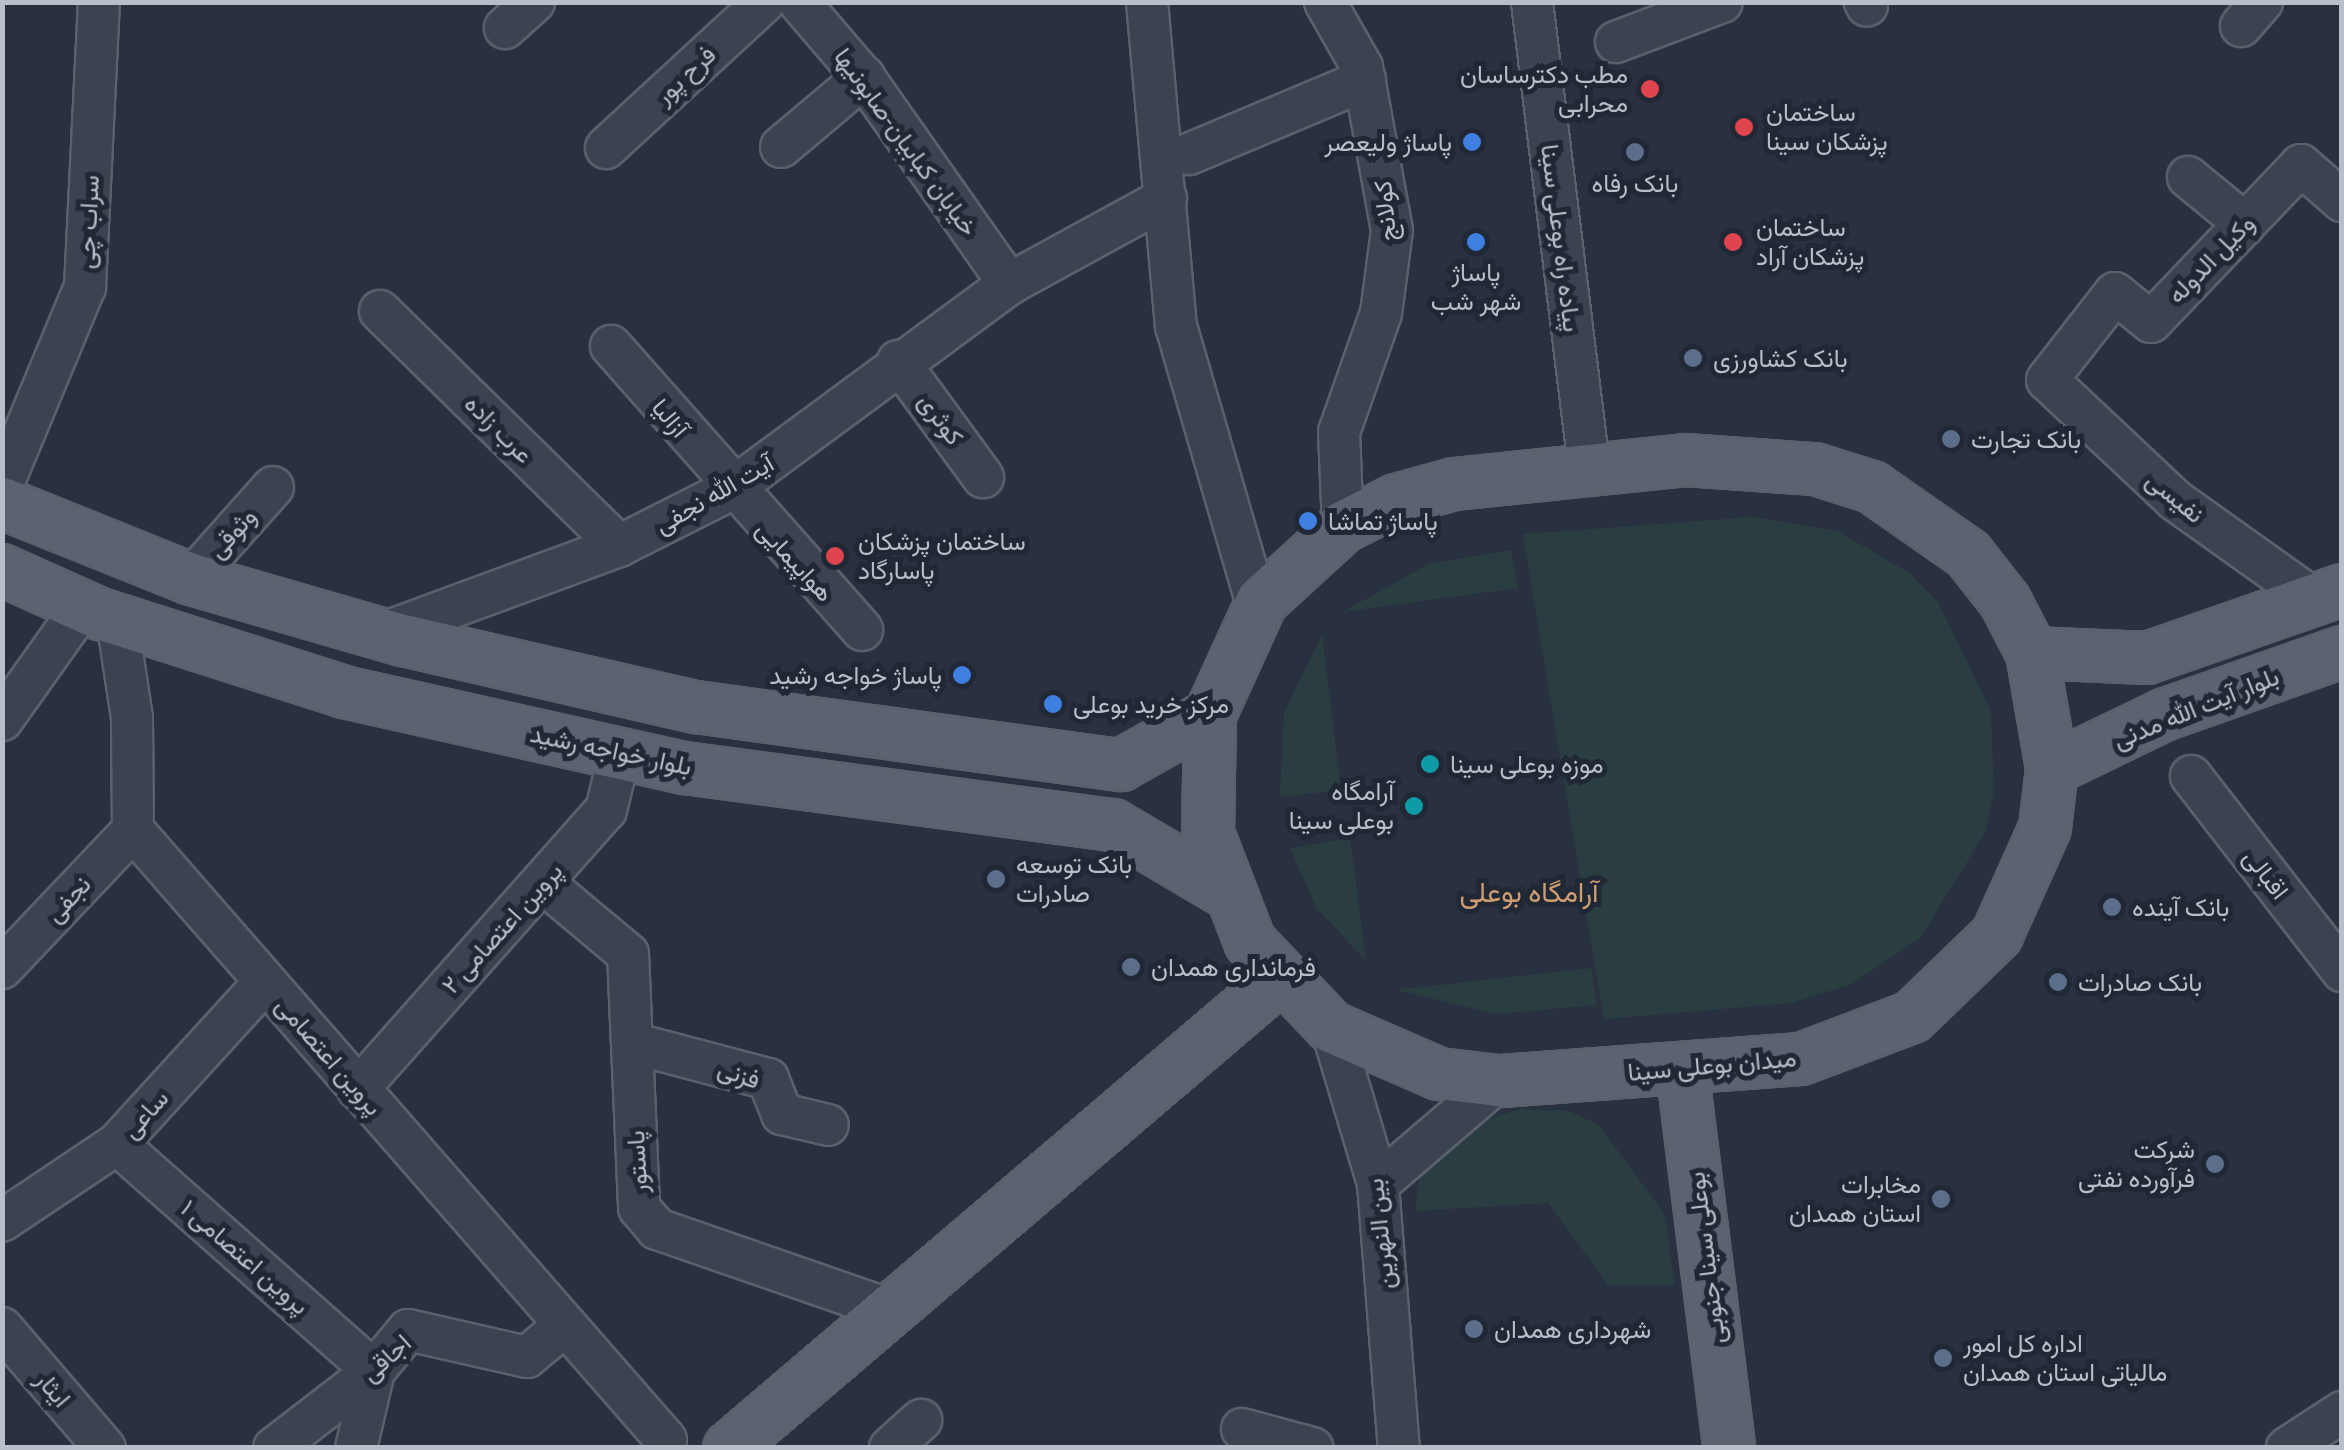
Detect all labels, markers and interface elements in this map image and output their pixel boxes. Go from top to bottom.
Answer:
street label: فرح پور [648,39,722,111]
street label: خیابان کبابیان-صابونیها [828,42,984,242]
place label: مطب دکترساسان محرابی [1460,60,1628,119]
marker: مطب دکترساسان محرابی [1637,76,1663,102]
place label: ساختمان پزشکان سینا [1766,98,1888,157]
marker: ساختمان پزشکان سینا [1731,114,1757,140]
place label: پاساژ ولیعصر [1324,127,1452,157]
marker: پاساژ ولیعصر [1461,131,1483,153]
marker: بانک رفاه [1624,141,1646,163]
street label: پیاده راه بوعلی سینا [1535,142,1587,334]
place label: بانک رفاه [1592,168,1678,198]
street label: سراب چی [71,174,105,270]
street label: کولانج [1367,179,1403,243]
street label: وکیل الدوله [2161,208,2261,310]
place label: ساختمان پزشکان آراد [1756,213,1864,272]
marker: ساختمان پزشکان آراد [1720,229,1746,255]
marker: پاساژ شهر شب [1465,231,1487,253]
place label: پاساژ شهر شب [1431,258,1521,317]
place label: بانک کشاورزی [1713,343,1848,373]
marker: بانک کشاورزی [1682,347,1704,369]
street label: کوثری [912,387,970,451]
street label: عرب زاده [458,388,540,470]
street label: آزالیا [645,393,695,443]
place label: بانک تجارت [1971,424,2081,454]
marker: بانک تجارت [1940,428,1962,450]
street label: آیت الله نجفی [649,448,779,540]
street label: نفیسی [2140,465,2210,529]
street label: وثوقی [202,502,262,564]
place label: پاساژ تماشا [1328,506,1438,536]
marker: پاساژ تماشا [1297,510,1319,532]
street label: هواپیمایی [750,514,840,608]
place label: ساختمان پزشکان پاسارگاد [858,527,1026,586]
marker: ساختمان پزشکان پاسارگاد [822,543,848,569]
place label: پاساژ خواجه رشید [769,660,942,690]
street label: بلوار آیت الله مدنی [2109,661,2283,755]
marker: پاساژ خواجه رشید [951,664,973,686]
place label: مرکز خرید بوعلی [1073,689,1229,719]
marker: مرکز خرید بوعلی [1042,693,1064,715]
street label: بلوار خواجه رشید [528,718,694,782]
place label: موزه بوعلی سینا [1450,749,1604,779]
marker: موزه بوعلی سینا [1419,753,1441,775]
place label: آرامگاه بوعلی سینا [1289,777,1394,836]
marker: آرامگاه بوعلی سینا [1403,795,1425,817]
street label: اقبالی [2237,843,2295,905]
place label: بانک توسعه صادرات [1016,850,1132,909]
street label: پروین اعتصامی ۲ [435,856,569,1000]
marker: بانک توسعه صادرات [985,868,1007,890]
street label: نجفی [39,869,97,929]
district label: آرامگاه بوعلی [1459,875,1599,909]
place label: بانک آینده [2132,892,2229,922]
marker: بانک آینده [2101,896,2123,918]
place label: فرمانداری همدان [1151,952,1316,982]
marker: فرمانداری همدان [1120,956,1142,978]
place label: بانک صادرات [2078,967,2202,997]
marker: بانک صادرات [2047,971,2069,993]
street label: پروین اعتصامی [269,991,389,1121]
street label: میدان بوعلی سینا [1626,1043,1798,1087]
street label: فزنی [714,1053,764,1095]
street label: ساعی [115,1083,175,1145]
street label: پاستور [620,1130,654,1194]
place label: شرکت فرآورده نفتی [2078,1135,2195,1194]
marker: شرکت فرآورده نفتی [2204,1153,2226,1175]
street label: بوعلی سینا جنوبی [1681,1170,1731,1346]
place label: مخابرات استان همدان [1789,1170,1921,1229]
street label: بین النهرین [1359,1177,1401,1291]
marker: مخابرات استان همدان [1930,1188,1952,1210]
street label: پروین اعتصامی ۱ [175,1193,315,1321]
place label: شهرداری همدان [1494,1314,1651,1344]
marker: شهرداری همدان [1463,1318,1485,1340]
street label: اجاقی [355,1328,417,1388]
place label: اداره کل امور مالیاتی استان همدان [1963,1329,2167,1388]
marker: اداره کل امور مالیاتی استان همدان [1932,1347,1954,1369]
street label: ایثار [29,1365,77,1413]

